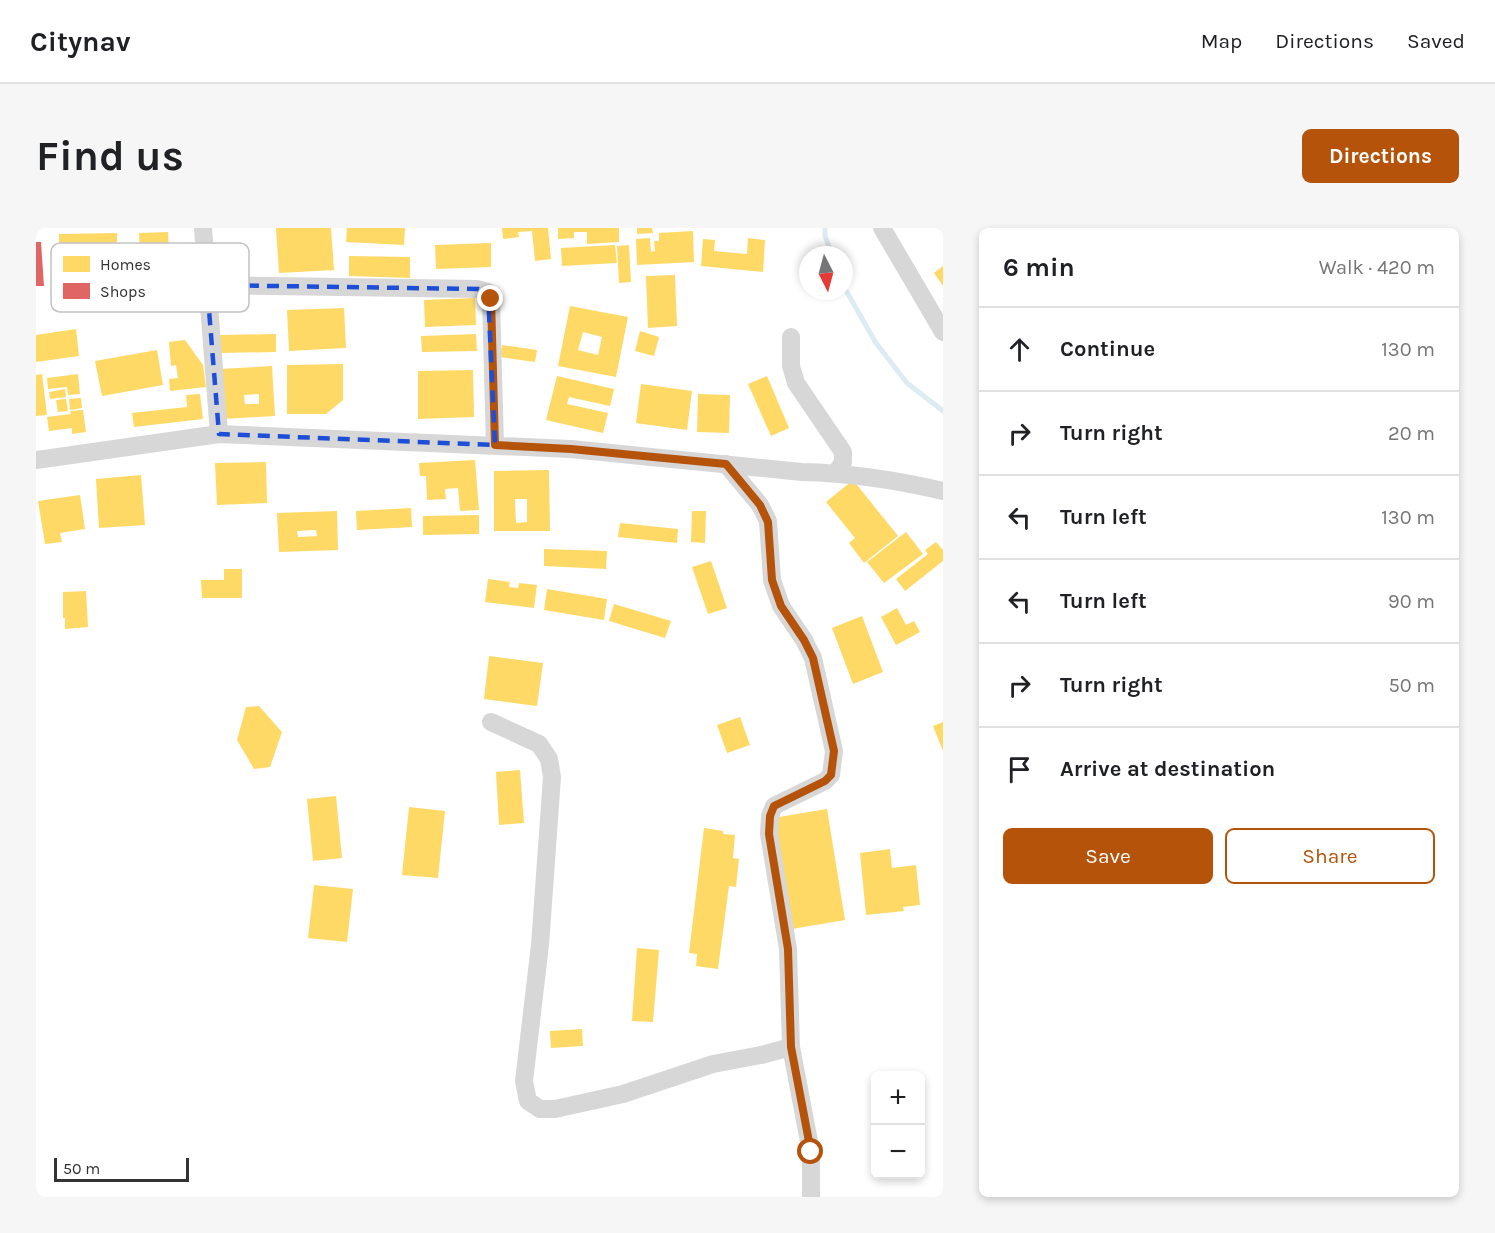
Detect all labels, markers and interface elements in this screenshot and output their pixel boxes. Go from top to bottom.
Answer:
text: Citynav [30,25,130,58]
text: Map [1201,29,1242,53]
text: Directions [1275,29,1374,53]
text: Saved [1407,29,1465,53]
button: Directions [1302,129,1459,183]
text: Find us [36,131,184,181]
legend [51,243,249,312]
north arrow [799,246,853,300]
text: 6 min [1003,252,1075,283]
text: Homes [100,255,151,274]
text: Walk · 420 m [1319,256,1435,279]
text: Shops [100,282,146,301]
route end [477,285,503,311]
icon: ahead [1003,333,1036,366]
text: Continue [1060,336,1155,362]
text: 130 m [1381,338,1435,361]
icon: right [1003,417,1036,450]
text: Turn right [1060,420,1163,446]
text: 20 m [1388,422,1435,445]
icon: left [1003,501,1036,534]
text: Turn left [1060,504,1147,530]
text: 130 m [1381,506,1435,529]
icon: left [1003,585,1036,618]
text: Turn left [1060,588,1147,614]
text: 90 m [1388,590,1435,613]
icon: right [1003,669,1036,702]
text: Turn right [1060,672,1163,698]
text: 50 m [1388,674,1435,697]
icon: arrive [1003,753,1036,786]
text: Arrive at destination [1060,756,1275,782]
button: Save [1003,828,1213,884]
button: Share [1225,828,1435,884]
map controls [871,1071,925,1179]
button: + [871,1071,925,1125]
button: − [871,1125,925,1179]
route start [797,1138,823,1164]
scale bar [54,1155,189,1182]
text: 50 m [63,1159,100,1178]

